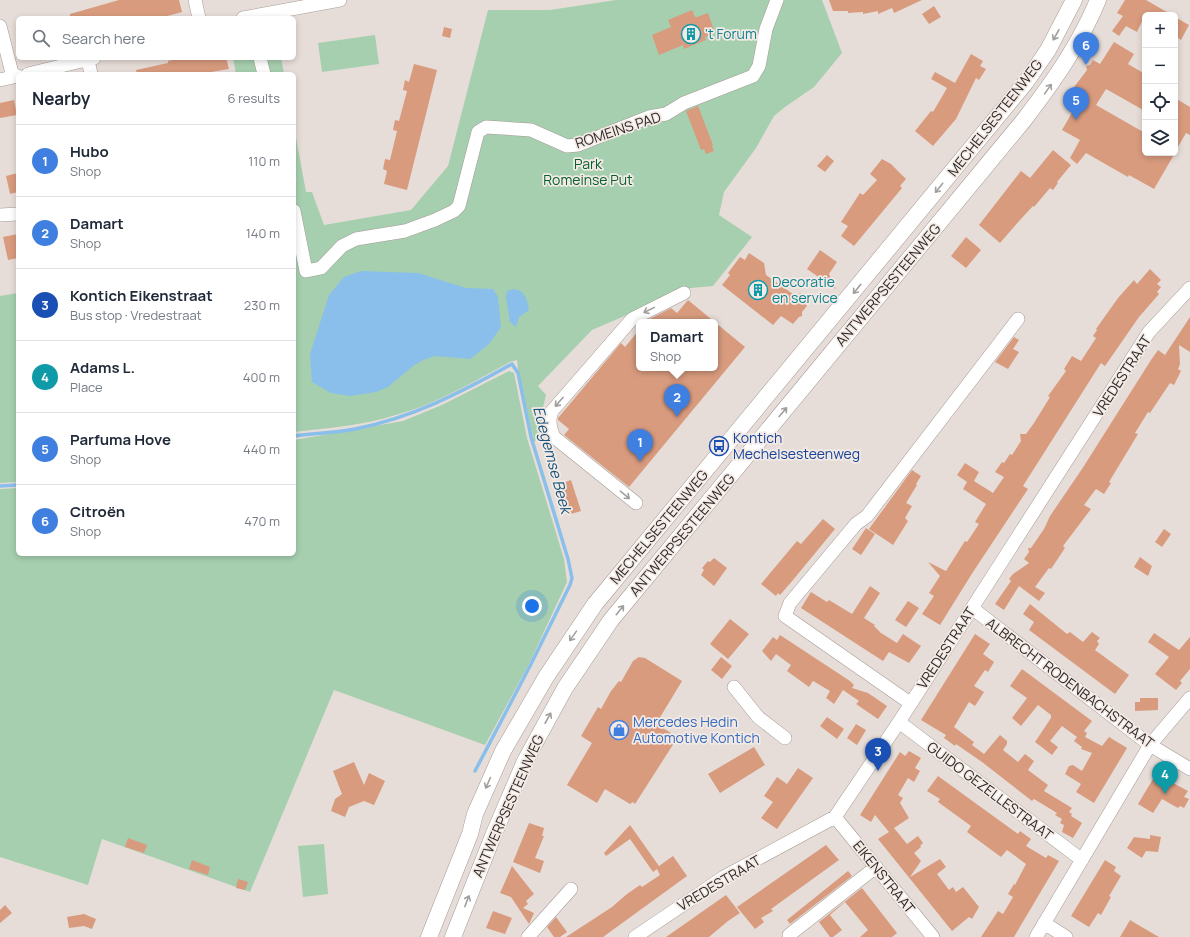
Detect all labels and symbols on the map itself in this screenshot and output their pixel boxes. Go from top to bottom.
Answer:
building icon: 't Forum [680,23,702,45]
place label: 't Forum [705,24,757,43]
one-way arrow [1052,29,1060,41]
pin: 6 [1073,32,1099,65]
street label: MECHELSESTEENWEG [943,55,1046,180]
one-way arrow [1044,84,1052,95]
pin: 5 [1063,87,1089,120]
street label: ROMEINS PAD [573,107,663,152]
park label: Park Romeinse Put [543,154,633,189]
one-way arrow [935,183,944,193]
street label: ANTWERPSESTEENWEG [831,219,945,350]
place label: Decoratie en service [772,272,838,307]
building icon: Decoratie en service [747,279,769,301]
one-way arrow [852,283,861,294]
one-way arrow [643,307,655,314]
street label: VREDESTRAAT [1088,331,1155,420]
pin: 2 [664,384,690,417]
one-way arrow [555,397,564,408]
water label: Edegemse Beek [528,404,578,518]
one-way arrow [778,407,787,418]
place label: Kontich Mechelsesteenweg [733,428,860,463]
pin: 1 [627,429,653,462]
bus stop icon: Kontich Mechelsesteenweg [708,435,730,457]
street label: MECHELSESTEENWEG [605,466,712,588]
street label: ANTWERPSESTEENWEG [625,469,739,600]
one-way arrow [620,490,631,499]
your location [522,596,542,616]
street label: VREDESTRAAT [912,603,979,692]
one-way arrow [616,604,624,615]
street label: ALBRECHT RODENBACHSTRAAT [982,613,1159,752]
one-way arrow [569,631,577,642]
one-way arrow [545,712,553,724]
place label: Mercedes Hedin Automotive Kontich [633,712,760,747]
shop icon: Mercedes Hedin Automotive Kontich [608,719,630,741]
street label: ANTWERPSESTEENWEG [467,731,548,880]
street label: GUIDO GEZELLESTRAAT [923,737,1058,845]
pin: 3 [865,738,891,771]
pin: 4 [1152,761,1178,794]
one-way arrow [484,776,491,788]
street label: EIKENSTRAAT [849,836,920,918]
street label: VREDESTRAAT [674,850,764,915]
one-way arrow [464,895,472,907]

